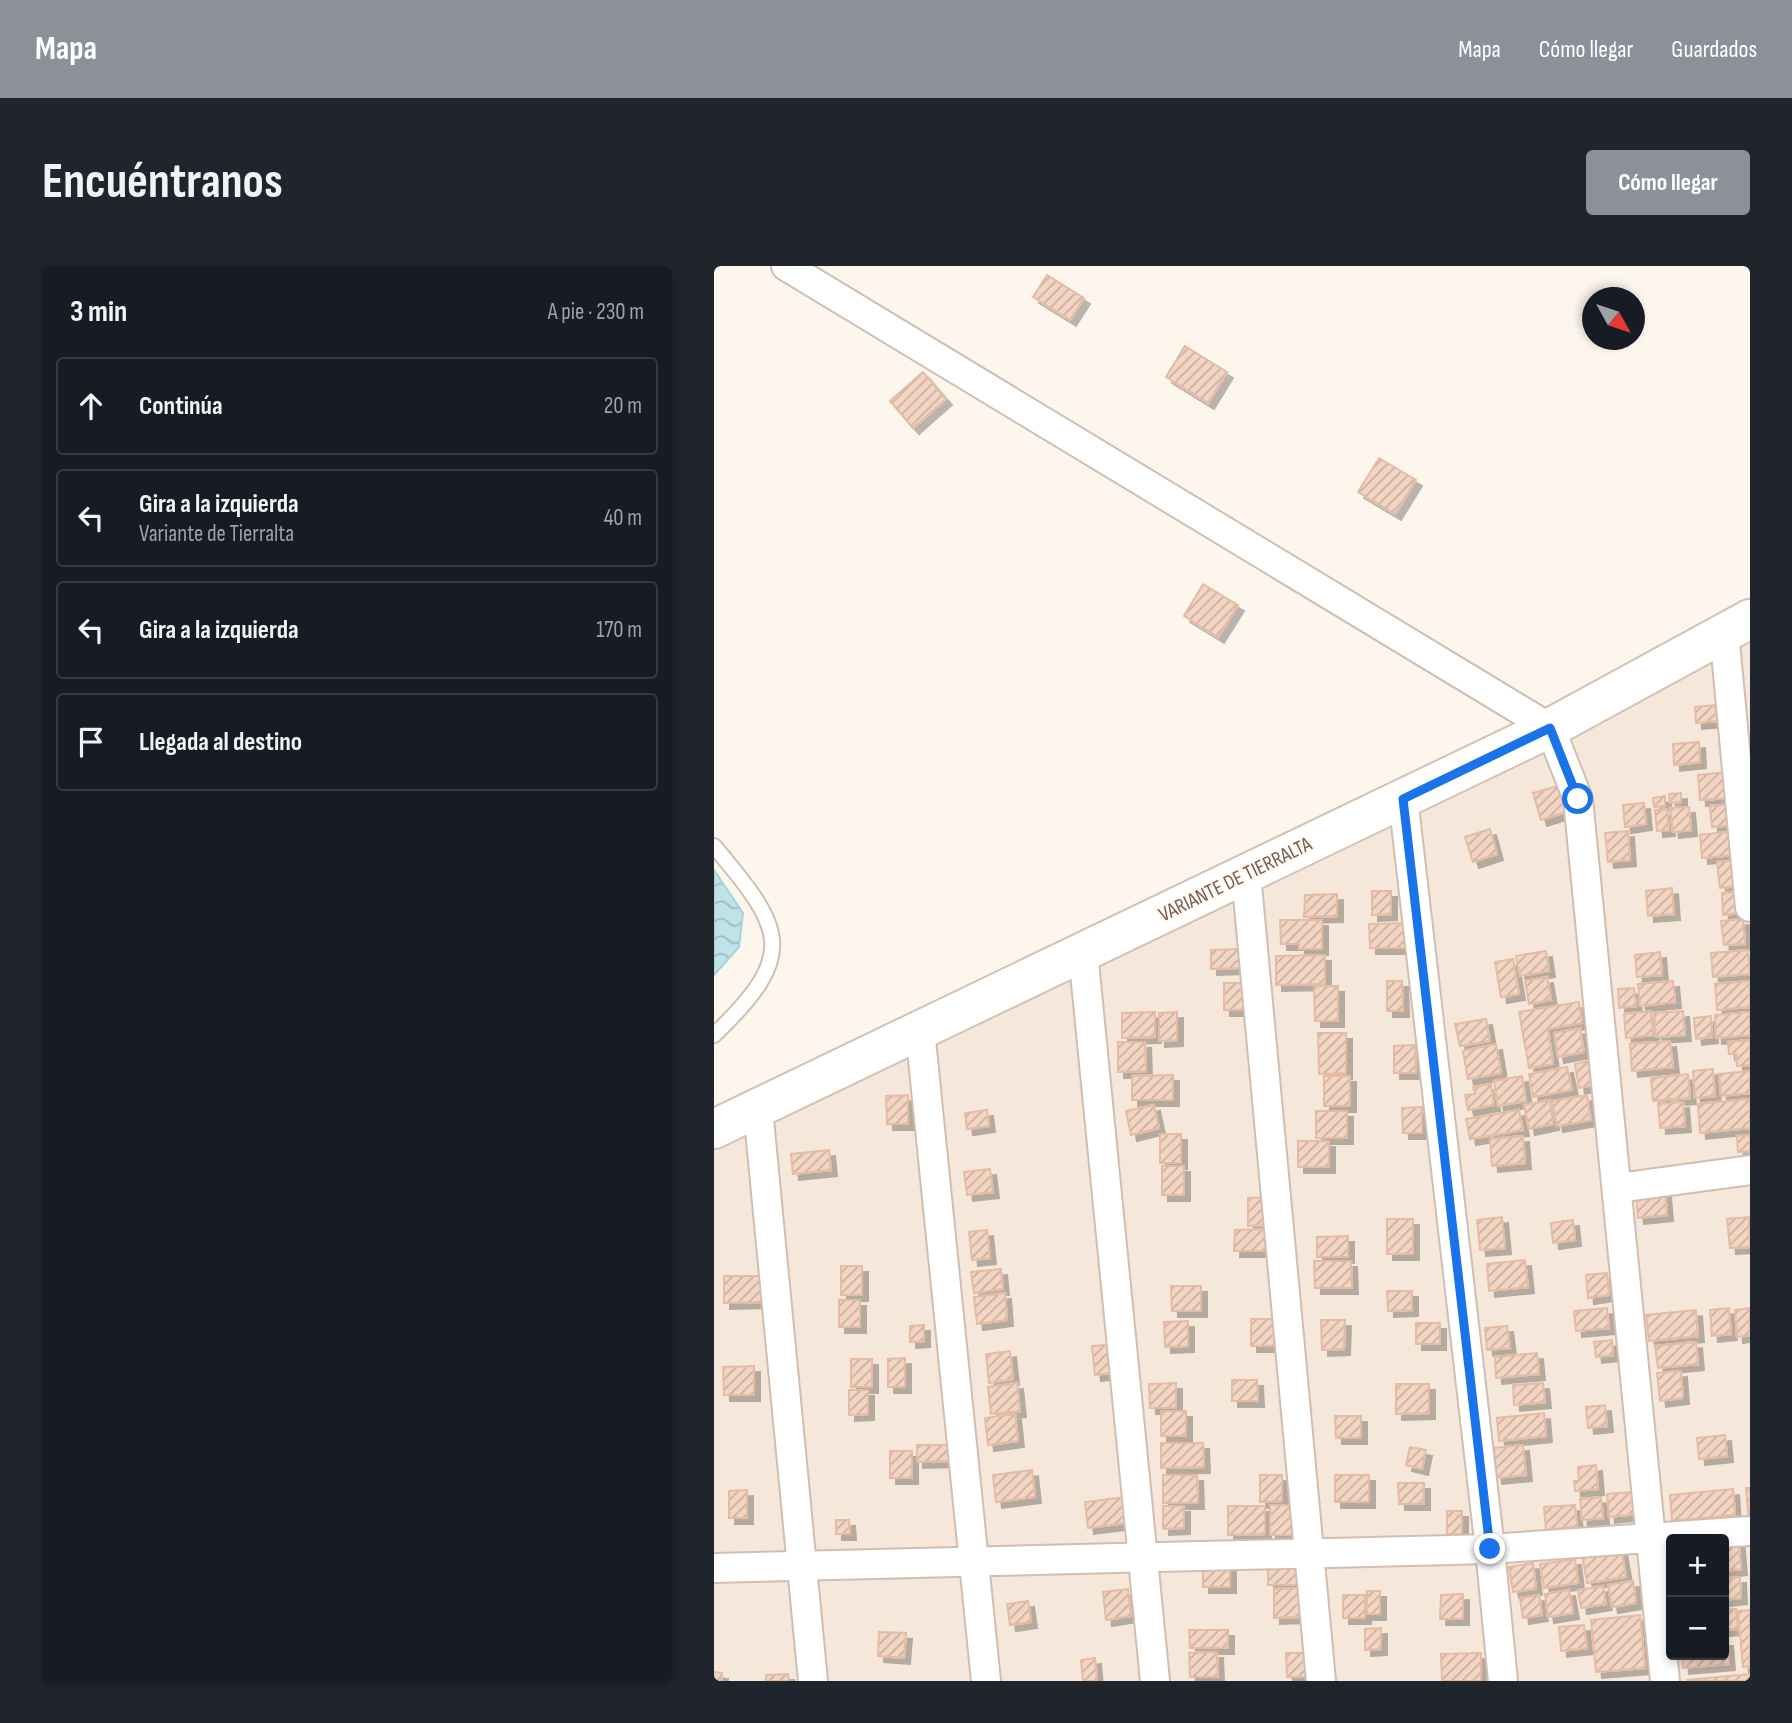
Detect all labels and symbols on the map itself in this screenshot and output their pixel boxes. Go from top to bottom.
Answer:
north arrow [1582,287,1645,350]
route start [1562,783,1593,814]
street label: VARIANTE DE TIERRALTA [1155,831,1317,927]
route end [1474,1533,1505,1564]

